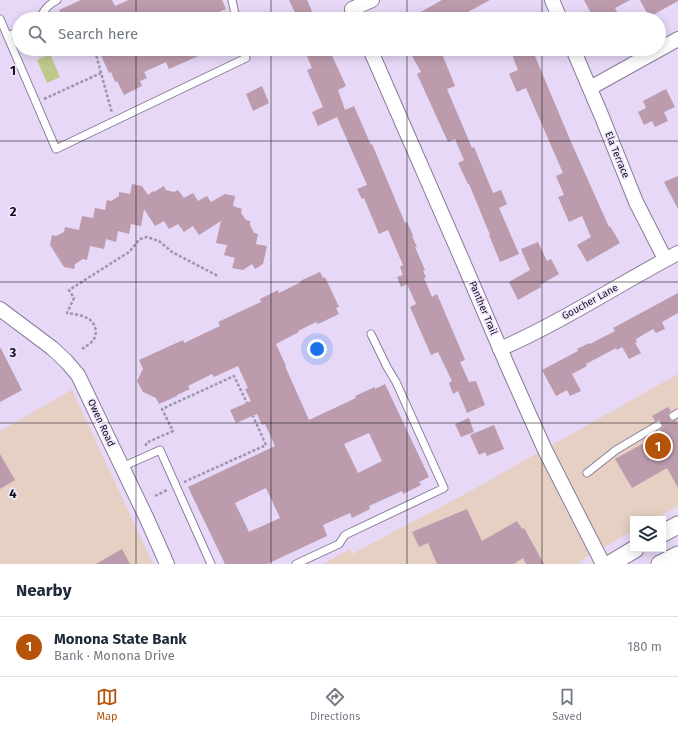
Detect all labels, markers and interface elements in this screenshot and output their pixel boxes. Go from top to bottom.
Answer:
search box [12,12,666,56]
icon: search [26,23,48,45]
text: Search here [58,25,138,43]
text: 1 [10,63,16,78]
street label: Ela Terrace [602,130,632,180]
text: 2 [10,204,17,219]
street label: Panther Trail [466,279,500,337]
street label: Goucher Lane [560,282,620,322]
your location [307,339,327,359]
text: 3 [9,345,17,360]
street label: Owen Road [85,397,117,449]
pin: 1 [645,431,671,461]
text: 4 [9,486,17,501]
map controls [630,516,666,552]
button: layers [630,516,666,552]
text: Nearby [16,580,71,601]
text: Monona State Bank [54,630,187,648]
text: 1 [26,639,32,654]
text: 180 m [627,639,662,654]
text: Bank · Monona Drive [54,648,175,663]
tab: Map [96,686,118,723]
tab: Directions [310,686,360,723]
tab: Saved [552,686,582,723]

